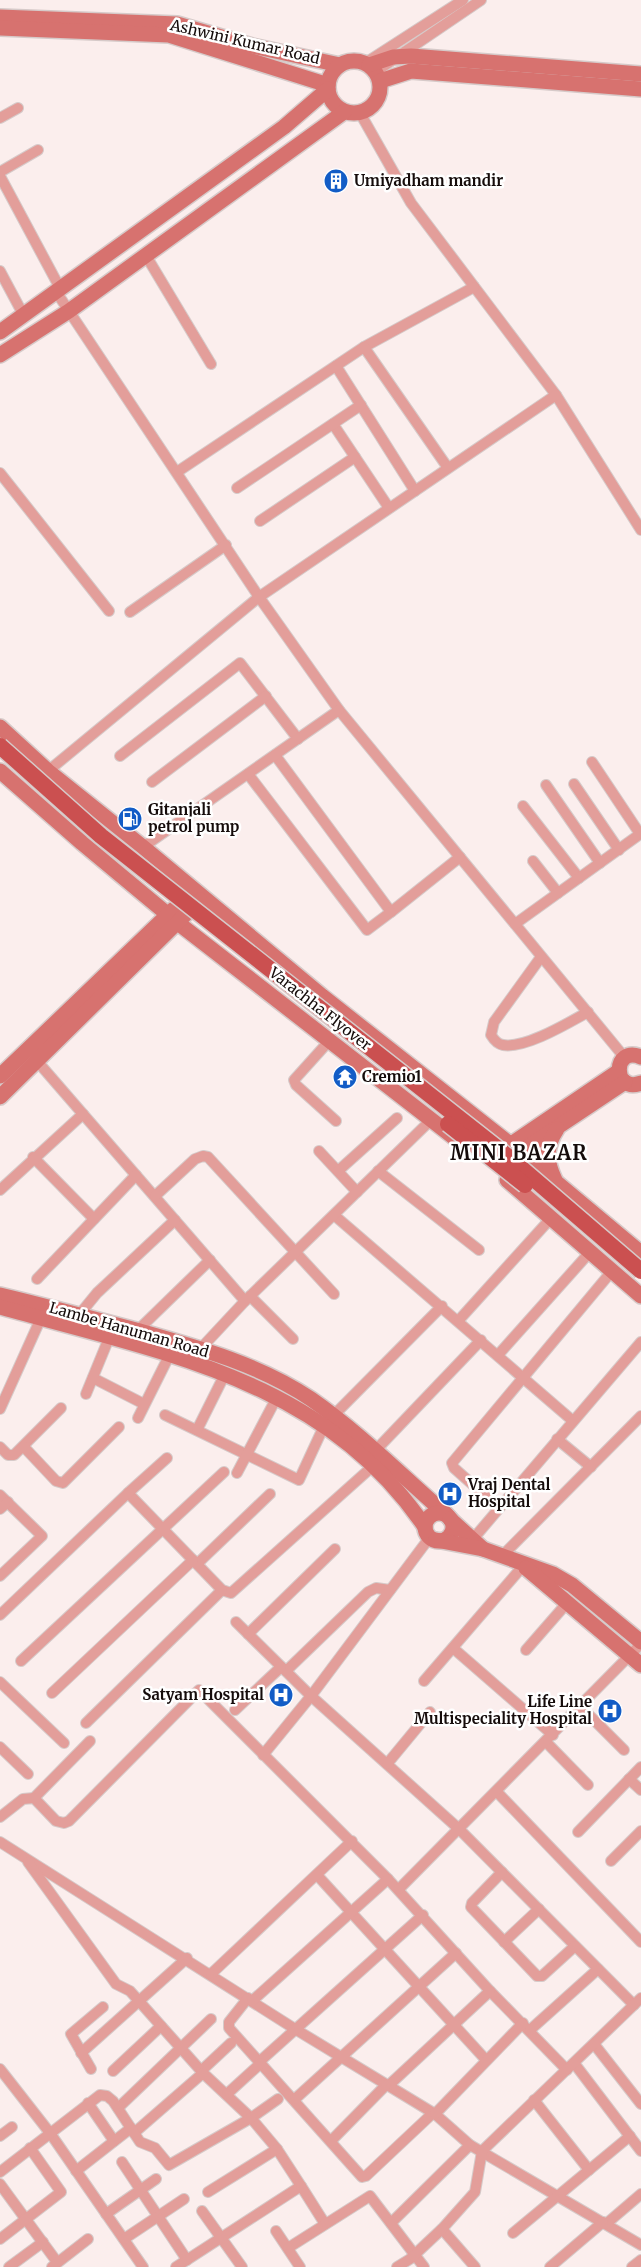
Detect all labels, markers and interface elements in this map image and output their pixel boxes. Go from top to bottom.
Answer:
street label: Ashwini Kumar Road [168,15,322,68]
building icon: Umiyadham mandir [323,168,349,194]
place label: Umiyadham mandir [354,171,503,190]
place label: Gitanjali petrol pump [148,800,240,836]
fuel station icon: Gitanjali petrol pump [117,806,143,832]
street label: Varachha Flyover [265,962,375,1055]
temple icon: Cremio1 [332,1064,358,1090]
place label: Cremio1 [362,1067,422,1086]
district label: MINI BAZAR [450,1140,588,1165]
street label: Lambe Hanuman Road [47,1298,211,1361]
place label: Vraj Dental Hospital [467,1475,550,1511]
hospital icon: Vraj Dental Hospital [437,1481,463,1507]
hospital icon: Satyam Hospital [268,1682,294,1708]
place label: Satyam Hospital [142,1685,264,1704]
place label: Life Line Multispeciality Hospital [414,1692,592,1728]
hospital icon: Life Line Multispeciality Hospital [597,1698,623,1724]

